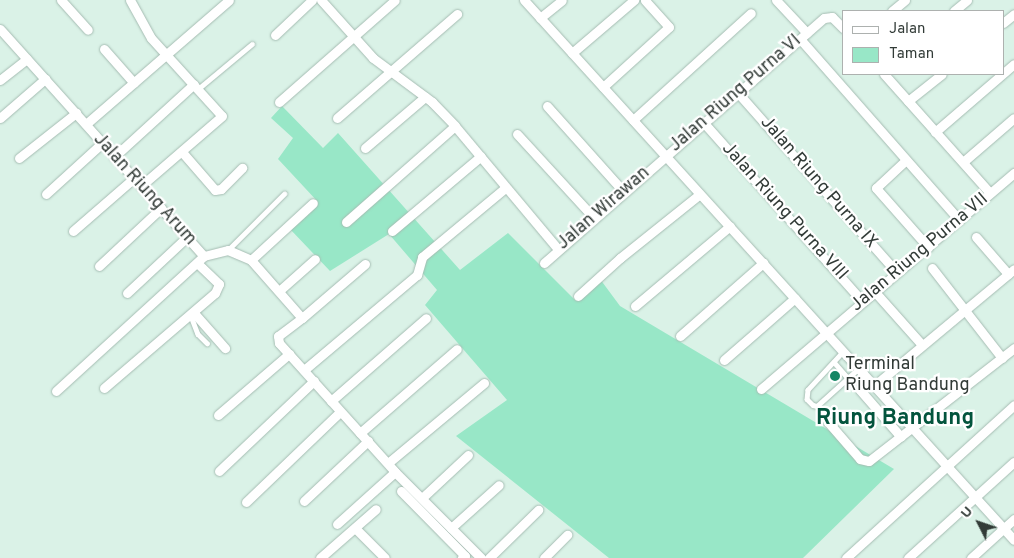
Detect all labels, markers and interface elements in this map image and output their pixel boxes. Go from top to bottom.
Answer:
legend [842,10,1004,75]
text: Jalan [889,20,926,39]
street label: Jalan Riung Purna VI [665,31,807,157]
text: Taman [889,45,934,64]
street label: Jalan Riung Purna IX [755,113,881,253]
street label: Jalan Riung Arum [88,129,200,251]
street label: Jalan Riung Purna VIII [716,138,852,286]
street label: Jalan Wirawan [553,163,655,255]
street label: Jalan Riung Purna VII [847,189,993,317]
place label: Terminal Riung Bandung [845,355,970,398]
marker: Terminal Riung Bandung [829,370,841,382]
district label: Riung Bandung [816,406,974,432]
north arrow [954,498,1004,548]
text: U [958,503,977,522]

